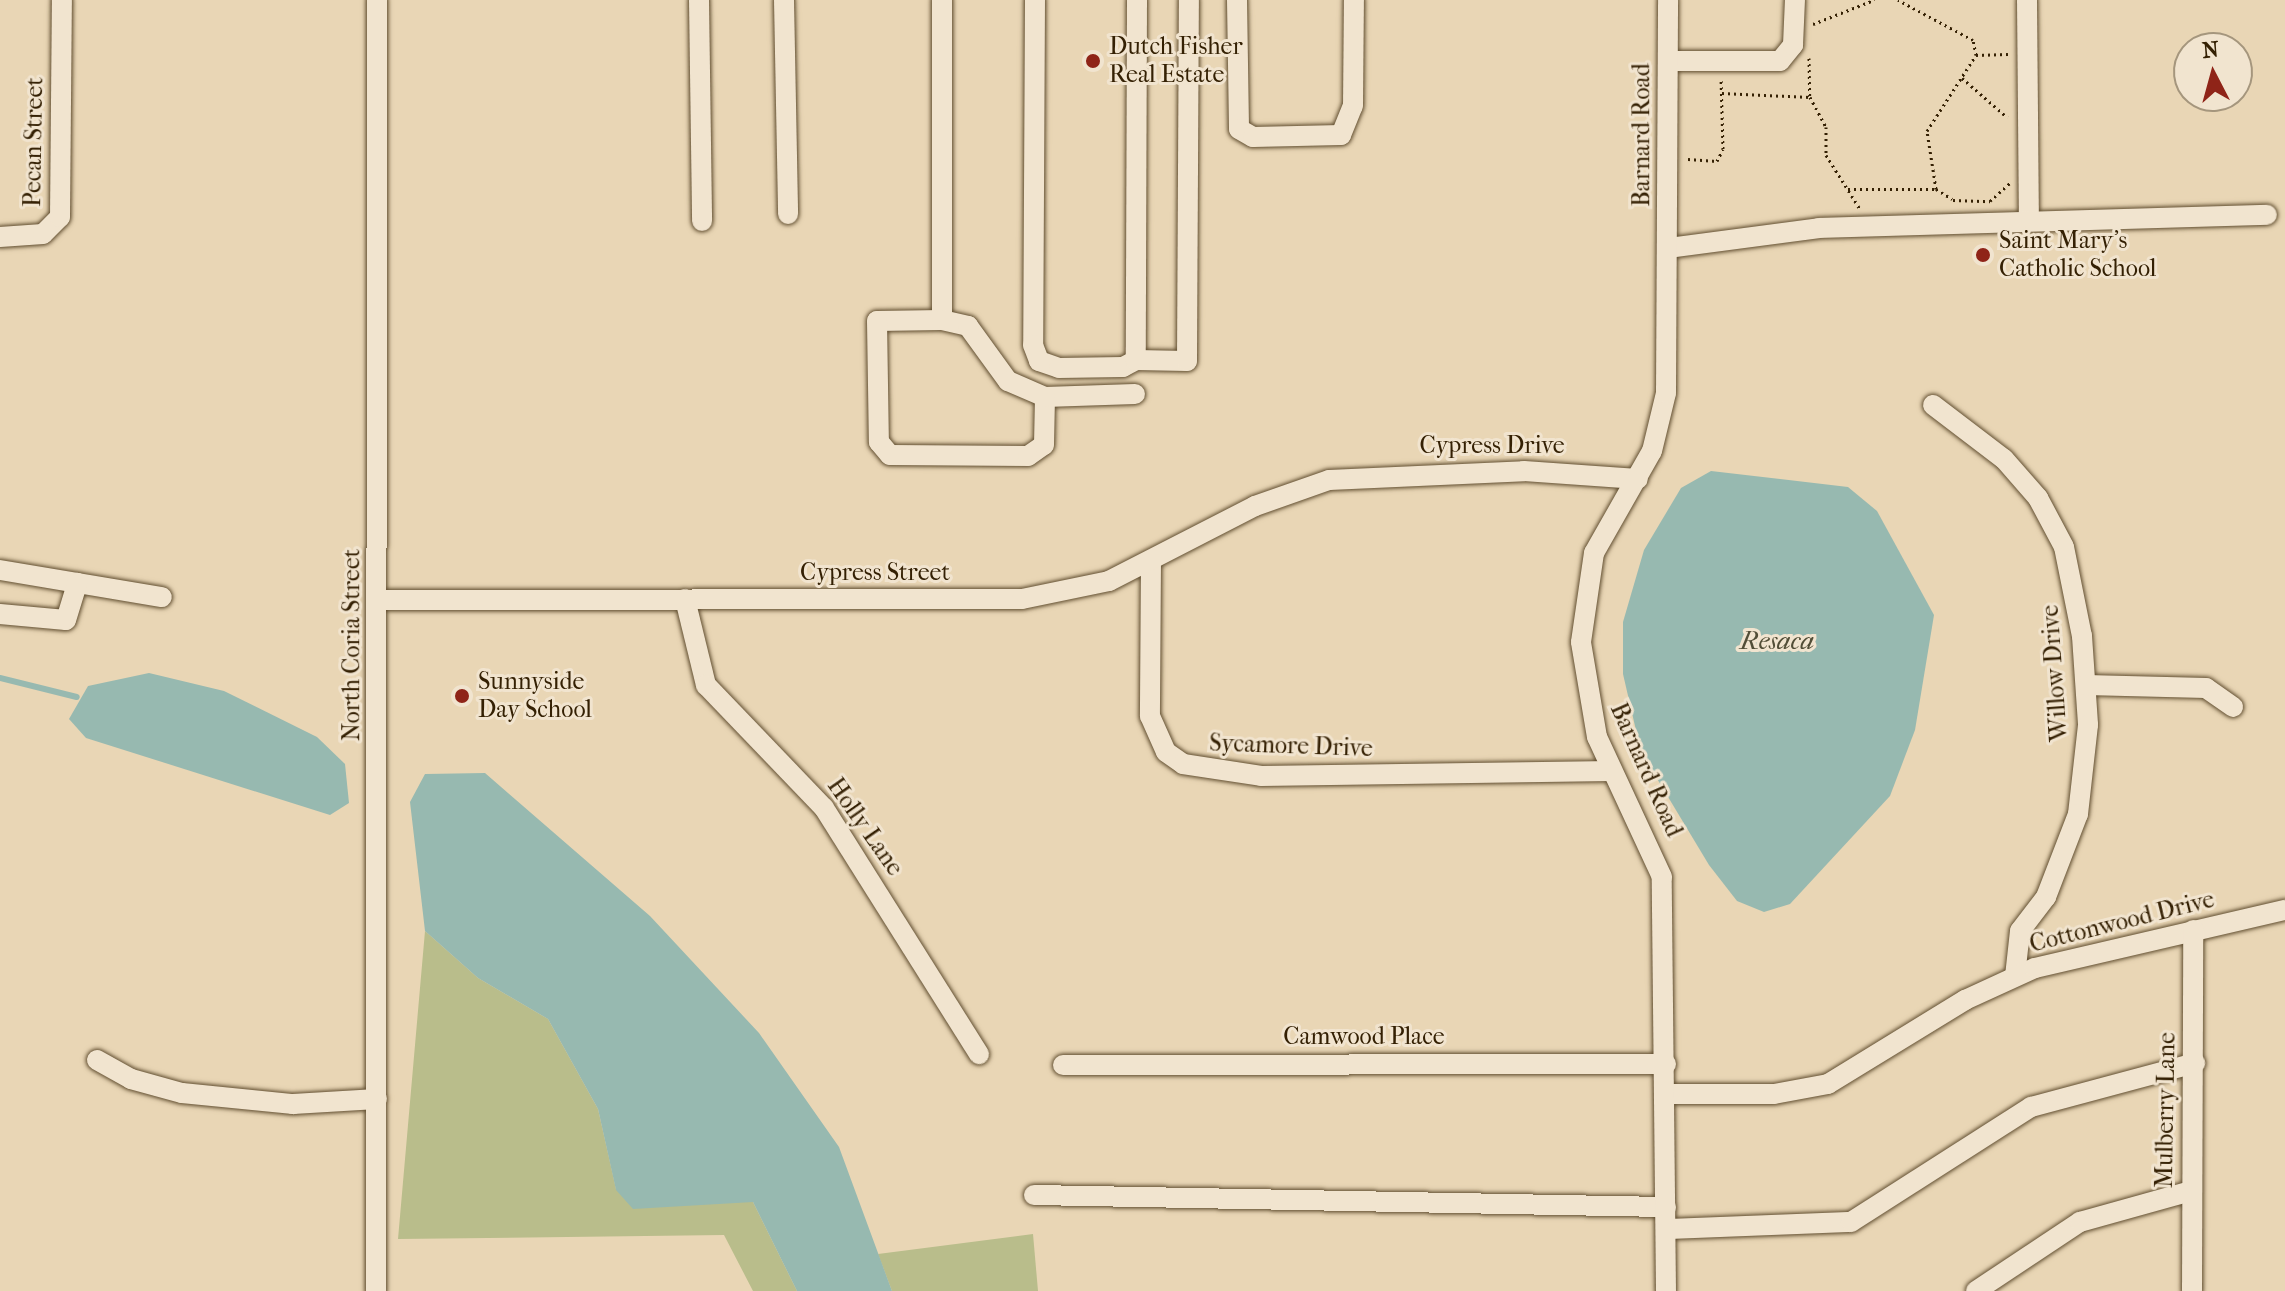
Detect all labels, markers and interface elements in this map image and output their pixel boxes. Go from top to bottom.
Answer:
north arrow [2173,32,2253,112]
place label: Dutch Fisher Real Estate [1109,33,1243,89]
text: N [2201,36,2220,64]
marker: Dutch Fisher Real Estate [1084,52,1102,70]
street label: Barnard Road [1628,63,1656,207]
street label: Pecan Street [18,77,50,207]
place label: Saint Mary's Catholic School [1999,227,2156,283]
marker: Saint Mary's Catholic School [1974,246,1992,264]
street label: Cypress Drive [1419,432,1565,460]
street label: North Coria Street [338,549,366,741]
street label: Cypress Street [800,559,950,587]
street label: Willow Drive [2036,604,2074,742]
water label: Resaca [1740,625,1814,657]
place label: Sunnyside Day School [478,668,592,724]
marker: Sunnyside Day School [453,687,471,705]
street label: Barnard Road [1604,699,1688,841]
street label: Sycamore Drive [1209,729,1373,763]
street label: Holly Lane [821,773,909,881]
street label: Cottonwood Drive [2027,885,2217,959]
street label: Camwood Place [1283,1023,1445,1051]
street label: Mulberry Lane [2150,1032,2182,1188]

